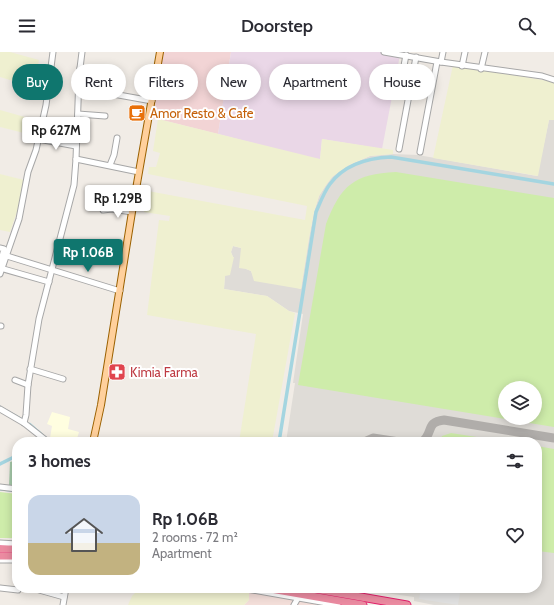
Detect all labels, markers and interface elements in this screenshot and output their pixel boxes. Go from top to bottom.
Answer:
icon: menu [16,15,38,37]
text: Doorstep [241,15,313,37]
icon: search [516,15,538,37]
chip: Buy [12,64,63,100]
chip: Rent [71,64,126,100]
chip: Filters [134,64,198,100]
chip: New [206,64,261,100]
chip: Apartment [269,64,361,100]
chip: House [369,64,435,100]
cafe icon: Amor Resto & Cafe [127,103,147,123]
place label: Amor Resto & Cafe [150,105,254,121]
pin: Rp 627M [19,117,93,151]
text: Rp 627M [31,122,81,138]
pin: Rp 1.29B [77,185,159,219]
text: Rp 1.29B [94,190,142,206]
pin: Rp 1.06B [47,239,129,273]
text: Rp 1.06B [63,244,113,260]
pharmacy icon: Kimia Farma [107,362,127,382]
place label: Kimia Farma [130,364,199,380]
map controls [498,381,542,425]
button: layers [498,381,542,425]
icon: filters [504,450,526,472]
text: 3 homes [28,451,91,471]
text: Rp 1.06B [152,509,218,529]
icon: home [60,511,108,559]
icon: heart [504,524,526,546]
text: 2 rooms · 72 m² [152,529,238,545]
text: Apartment [152,545,212,561]

